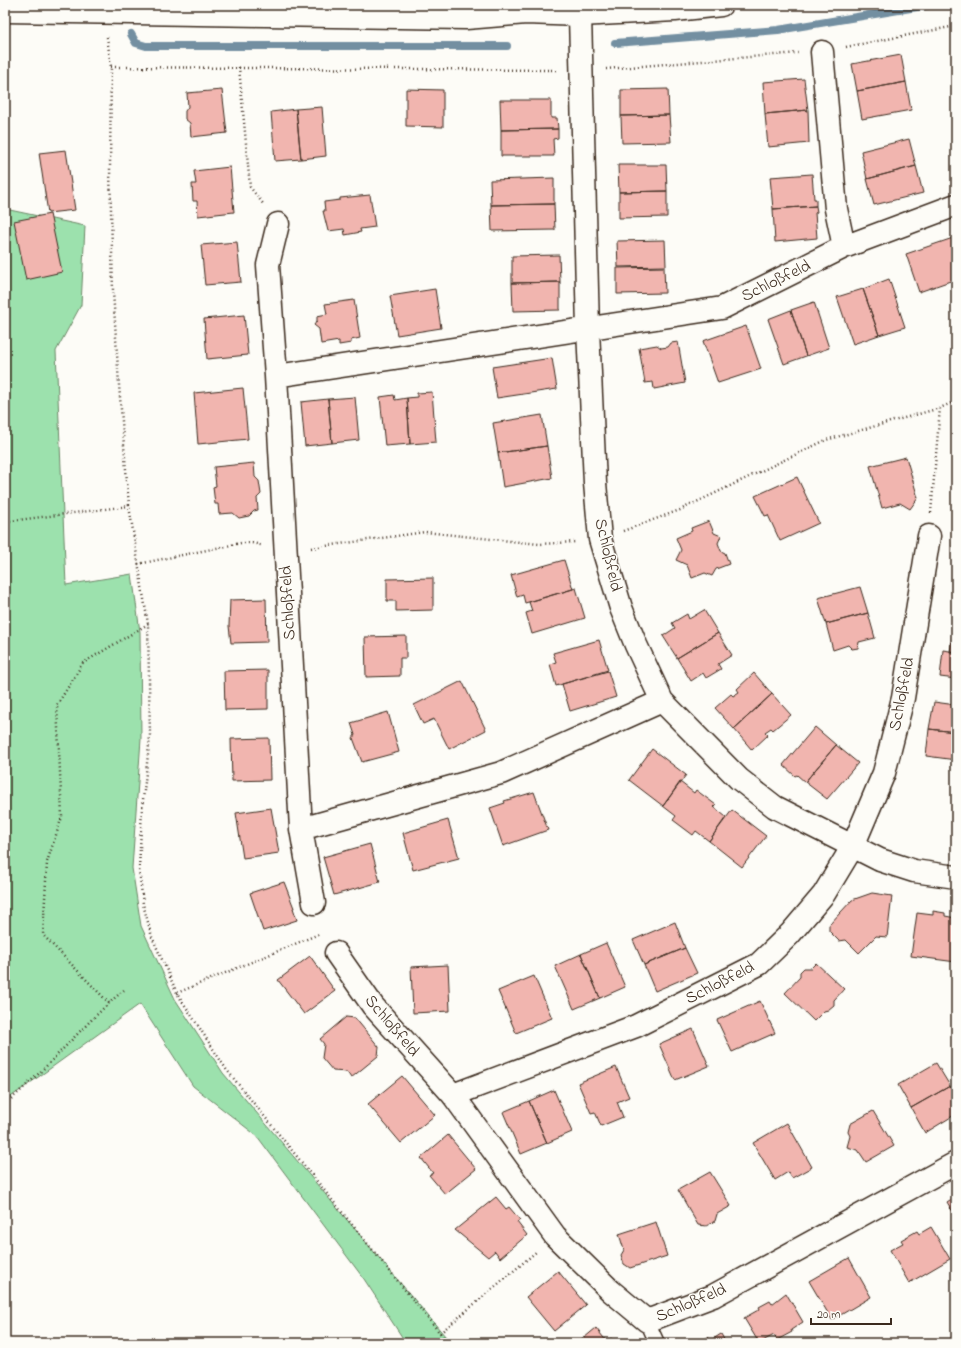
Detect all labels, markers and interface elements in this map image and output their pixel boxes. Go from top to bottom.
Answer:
street label: Schloßfeld [737,253,815,309]
street label: Schloßfeld [587,516,629,595]
street label: Schloßfeld [274,565,302,641]
street label: Schloßfeld [883,655,921,733]
street label: Schloßfeld [681,955,759,1011]
street label: Schloßfeld [358,989,426,1063]
street label: Schloßfeld [652,1277,731,1329]
scale bar [811,1300,891,1326]
text: 20 m [817,1306,840,1324]

